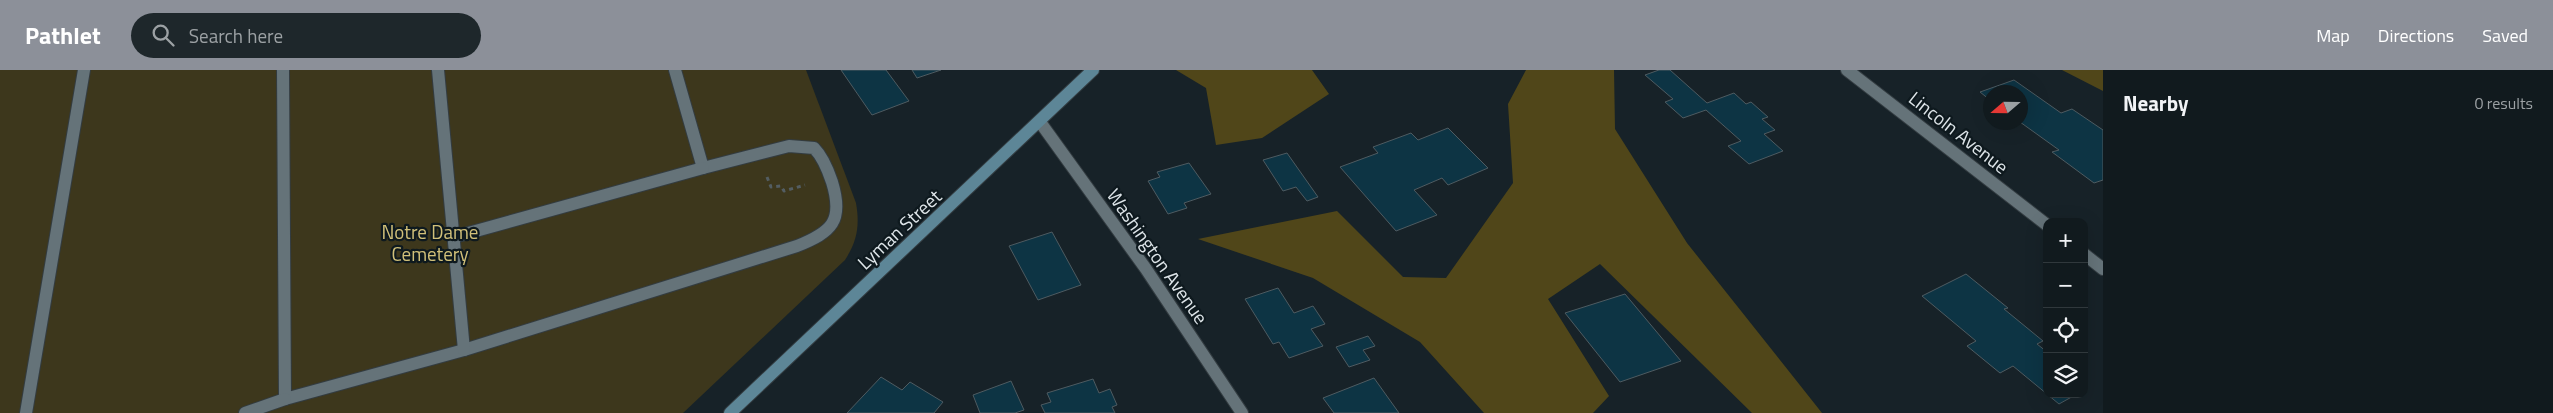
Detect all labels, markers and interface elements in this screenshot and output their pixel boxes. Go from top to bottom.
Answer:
search box [131,13,481,58]
text: Pathlet [25,17,101,53]
icon: search [149,21,177,49]
text: Search here [189,21,283,50]
text: Map [2316,22,2350,49]
text: Directions [2378,22,2454,49]
text: Saved [2482,22,2528,49]
street label: Lincoln Avenue [1903,84,2015,180]
north arrow [1983,85,2028,130]
text: Nearby [2123,87,2188,119]
text: 0 results [2474,91,2533,115]
street label: Lyman Street [850,182,948,276]
street label: Washington Avenue [1100,182,1216,330]
park label: Notre Dame Cemetery [382,217,478,268]
map controls [2043,218,2088,398]
button: + [2043,218,2088,263]
button: − [2043,263,2088,308]
button: locate [2043,308,2088,353]
button: layers [2043,353,2088,398]

